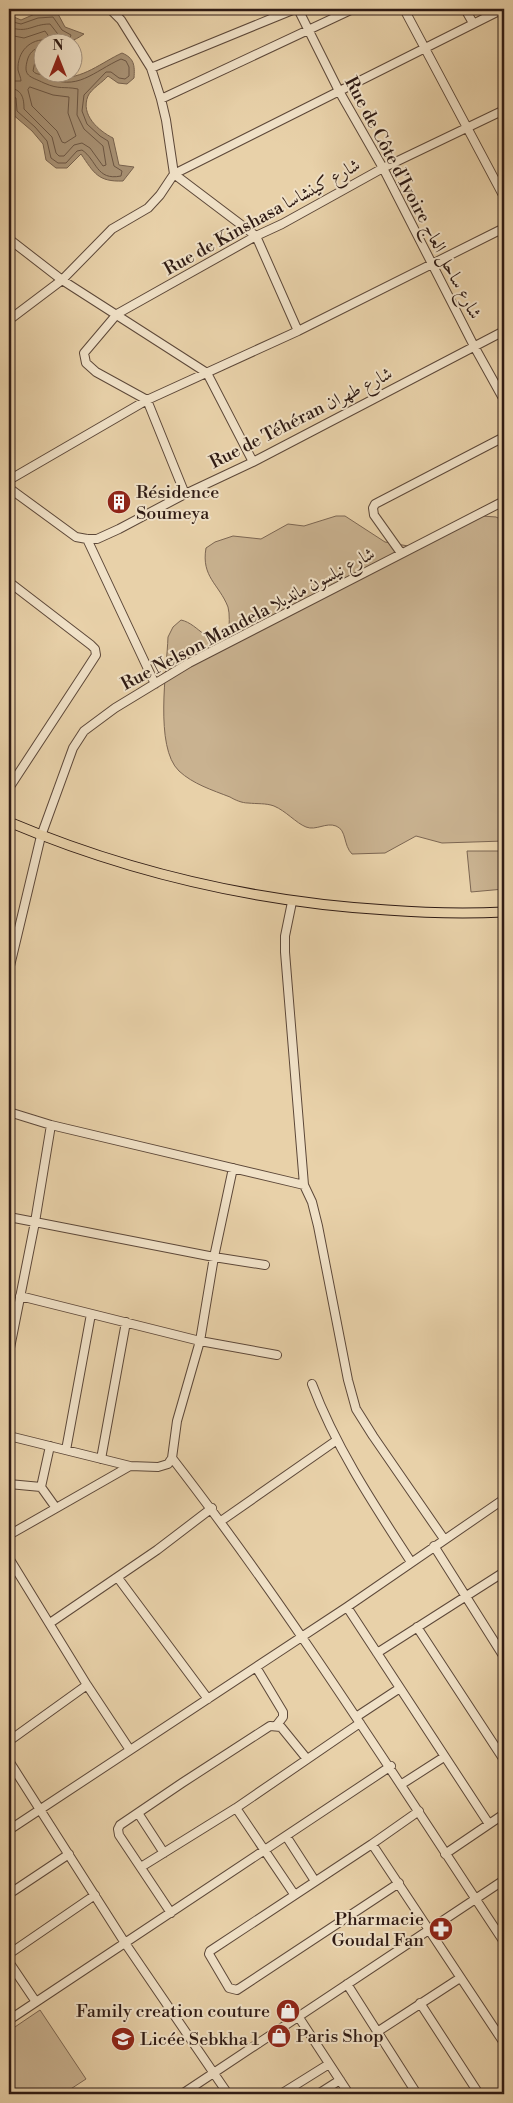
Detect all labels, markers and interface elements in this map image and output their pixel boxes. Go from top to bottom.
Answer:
north arrow [32,32,82,82]
text: N [52,37,64,55]
street label: Rue de Côte d'Ivoire شارع ساحل العاج [336,73,487,325]
street label: Rue de Kinshasa شارع كينشاسا [160,153,366,283]
street label: Rue de Téhéran شارع طهران [206,362,398,477]
place label: Résidence Soumeya [136,481,219,525]
building icon: Résidence Soumeya [106,489,132,515]
street label: Rue Nelson Mandela شارع نيلسون مانديلا [117,542,380,699]
place label: Pharmacie Goudal Fan [331,1908,424,1952]
pharmacy icon: Pharmacie Goudal Fan [428,1916,454,1942]
shop icon: Family creation couture [275,1998,301,2024]
place label: Family creation couture [76,2000,270,2023]
shop icon: Paris Shop [266,2023,292,2049]
place label: Paris Shop [296,2025,384,2048]
school or university icon: Licée Sebkha 1 [110,2026,136,2052]
place label: Licée Sebkha 1 [140,2028,259,2051]

